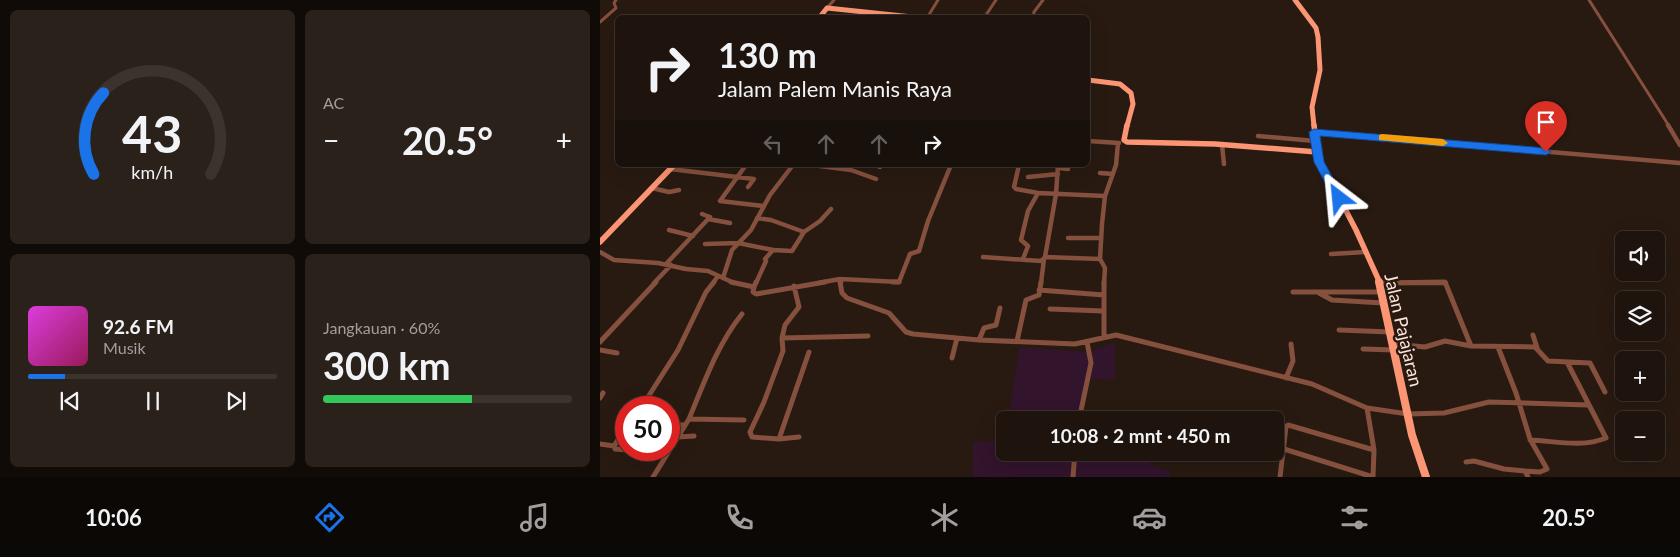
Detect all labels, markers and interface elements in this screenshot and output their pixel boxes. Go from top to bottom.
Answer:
text: 130 m [718,33,817,75]
icon: right [635,35,700,100]
text: Jalam Palem Manis Raya [718,75,952,102]
text: AC [323,93,344,112]
pin [1525,101,1567,152]
text: 43 [122,102,183,164]
icon: arrive [1532,108,1560,136]
text: 20.5° [402,117,493,163]
text: − [323,123,339,157]
text: + [556,123,572,157]
icon: left [759,130,787,158]
icon: ahead [812,130,840,158]
icon: ahead [865,130,893,158]
icon: right [918,130,946,158]
text: km/h [132,161,173,183]
position arrow [1312,171,1364,223]
map controls [1615,231,1665,461]
button: sound [1615,231,1665,281]
street label: Jalan Pajajaran [1380,271,1428,389]
button: layers [1615,291,1665,341]
text: 92.6 FM [103,315,174,338]
text: Jangkauan · 60% [323,318,440,337]
text: Musik [103,338,146,357]
text: 300 km [323,342,451,388]
button: + [1615,351,1665,401]
icon: previous [56,387,84,415]
icon: pause [139,387,167,415]
icon: next [222,387,250,415]
speed limit sign: 50 [615,396,680,461]
button: − [1615,411,1665,461]
text: 10:08 · 2 mnt · 450 m [1050,424,1230,447]
icon: directions [312,500,347,535]
icon: music [517,500,552,535]
icon: phone [722,500,757,535]
icon: climate [927,500,962,535]
icon: car [1132,500,1167,535]
icon: filters [1337,500,1372,535]
text: 10:06 [85,504,142,531]
text: 20.5° [1542,504,1595,531]

